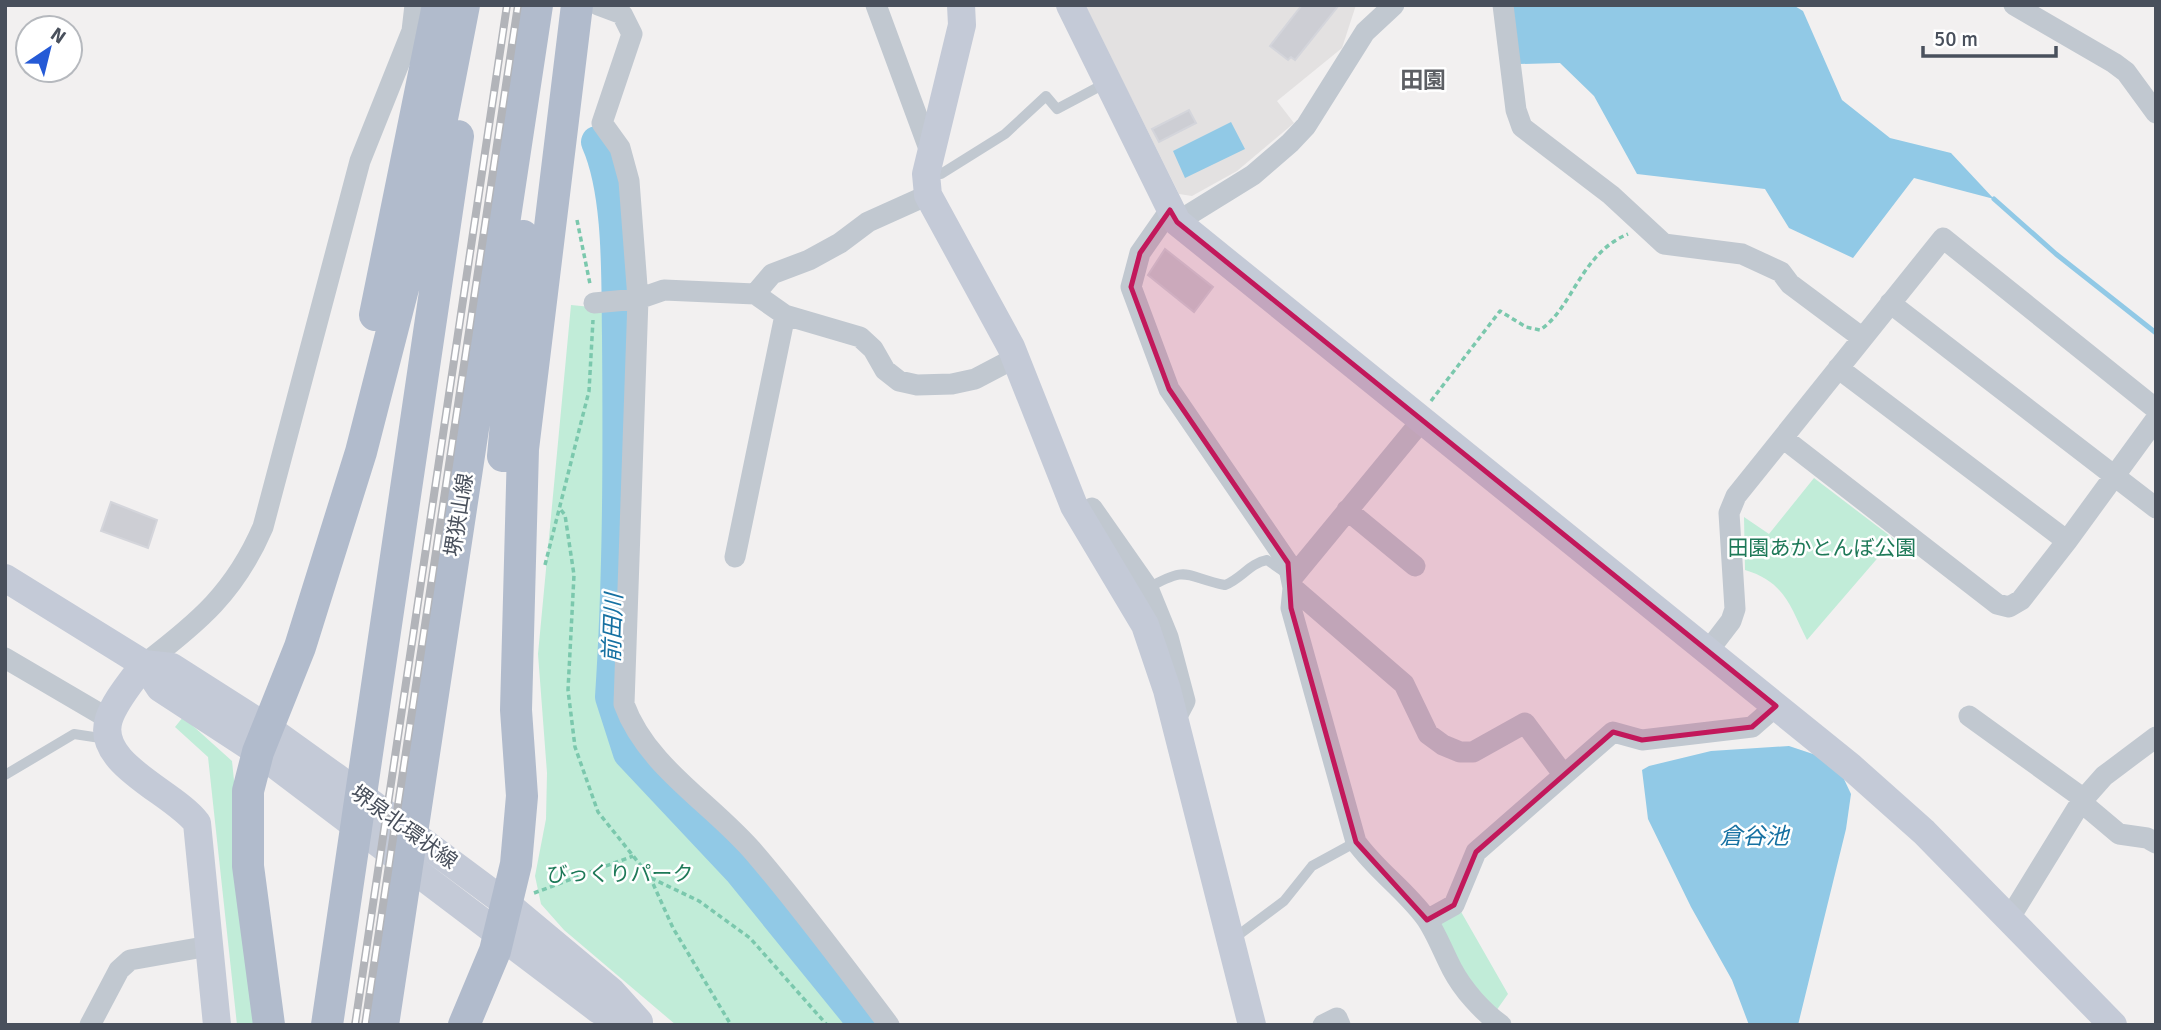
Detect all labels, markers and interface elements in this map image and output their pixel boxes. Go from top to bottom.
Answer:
north arrow [14,14,84,84]
scale bar [1923,14,2056,58]
text: N [46,22,70,50]
text: 50 m [1934,26,1978,52]
district label: 田園 [1400,66,1446,95]
street label: 堺狭山線 [440,471,478,559]
park label: 田園あかとんぼ公園 [1728,535,1917,561]
water label: 前田川 [597,590,629,663]
street label: 堺泉北環状線 [345,779,463,875]
water label: 倉谷池 [1720,822,1791,851]
park label: びっくりパーク [547,861,694,887]

